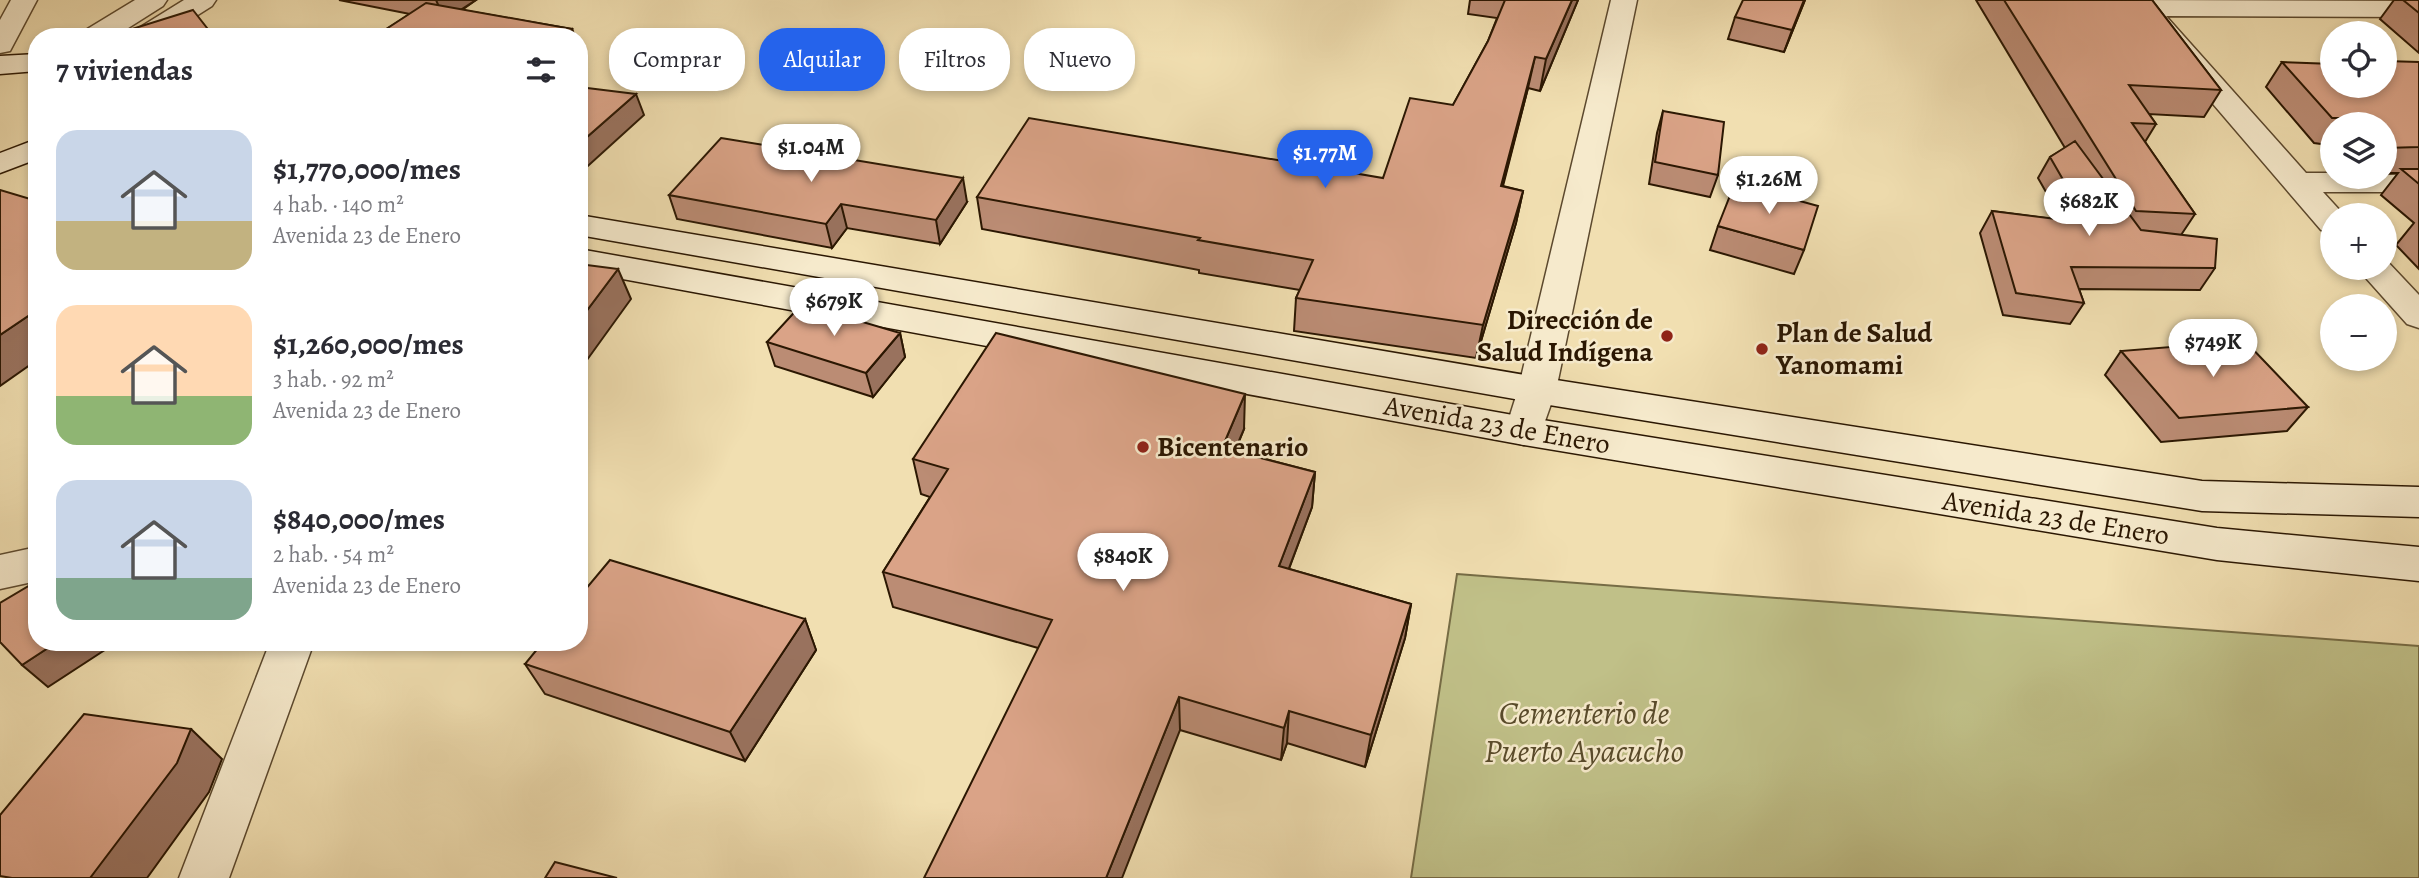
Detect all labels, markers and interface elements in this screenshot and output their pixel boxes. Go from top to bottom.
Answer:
map controls [2320,21,2397,371]
button: locate [2320,21,2397,98]
chip: Comprar [609,28,745,91]
chip: Alquilar [759,28,885,91]
chip: Filtros [899,28,1010,91]
chip: Nuevo [1024,28,1135,91]
text: 7 viviendas [56,50,193,90]
icon: filters [522,51,560,89]
button: layers [2320,112,2397,189]
pin: $1.04M [754,124,868,184]
pin: $1.77M [1268,130,1382,190]
text: $1.04M [778,131,845,162]
text: $1.77M [1293,137,1357,168]
text: $1,770,000/mes [273,149,461,189]
pin: $1.26M [1712,156,1826,216]
icon: home [112,158,196,242]
text: $1.26M [1736,163,1802,194]
pin: $682K [2040,178,2138,238]
text: $682K [2060,185,2118,216]
text: 4 hab. · 140 m² [273,189,404,220]
button: + [2320,203,2397,280]
text: Avenida 23 de Enero [273,220,461,251]
pin: $679K [785,278,883,338]
text: $679K [805,285,863,316]
button: − [2320,294,2397,371]
place label: Dirección de Salud Indígena [1477,301,1653,371]
place label: Plan de Salud Yanomami [1775,314,1933,384]
pin: $749K [2164,320,2262,379]
text: $1,260,000/mes [273,324,464,364]
text: $749K [2184,326,2242,357]
marker: Dirección de Salud Indígena [1659,328,1675,344]
icon: home [112,333,196,417]
marker: Plan de Salud Yanomami [1754,341,1770,357]
text: 3 hab. · 92 m² [273,364,394,395]
street label: Avenida 23 de Enero [1380,386,1613,464]
text: Avenida 23 de Enero [273,395,461,426]
place label: Bicentenario [1157,428,1309,466]
marker: Bicentenario [1135,439,1151,455]
street label: Avenida 23 de Enero [1939,481,2172,555]
text: $840,000/mes [273,499,445,539]
icon: home [112,508,196,592]
pin: $840K [1074,534,1172,593]
text: 2 hab. · 54 m² [273,539,394,570]
text: $840K [1093,540,1153,571]
text: Avenida 23 de Enero [273,570,461,601]
park label: Cementerio de Puerto Ayacucho [1484,690,1684,773]

